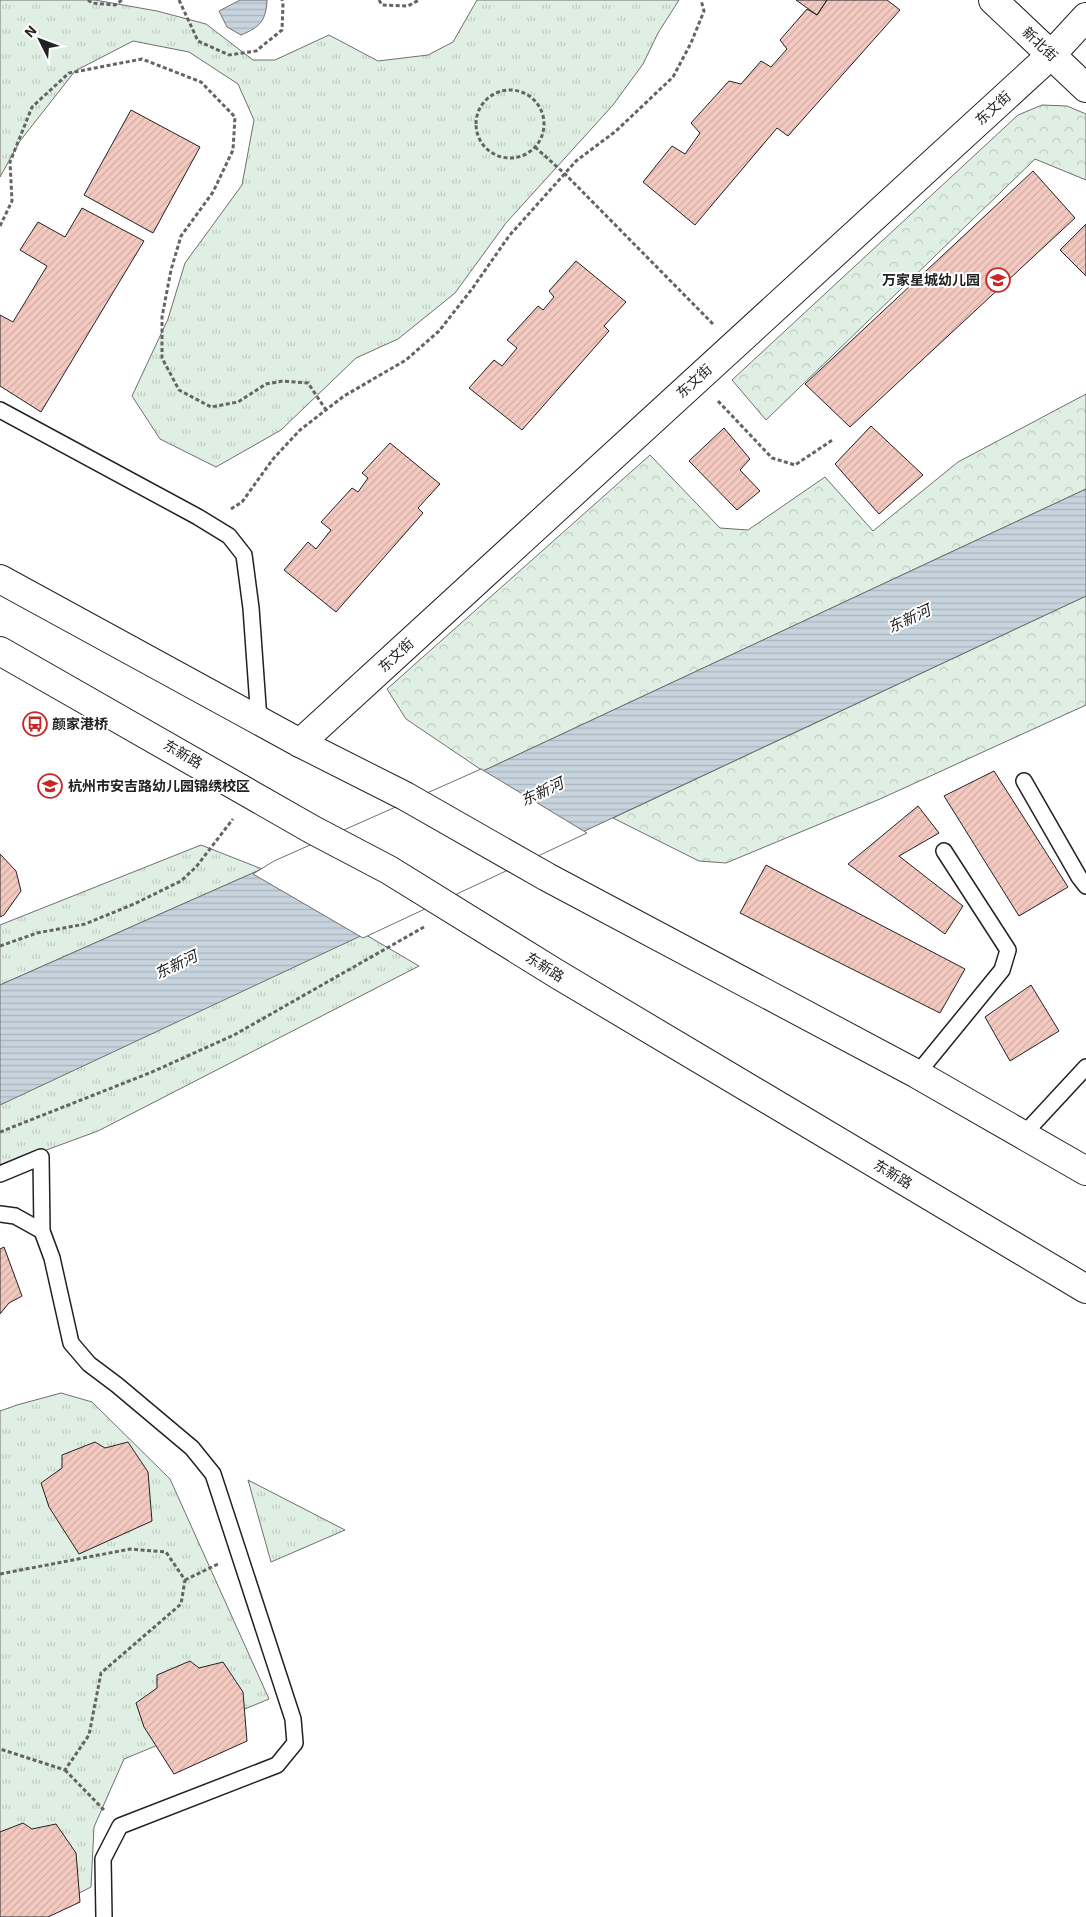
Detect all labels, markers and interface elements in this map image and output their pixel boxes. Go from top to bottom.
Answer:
north arrow [15,15,65,65]
text: N [20,22,40,40]
street label: 新北街 [1019,23,1061,64]
street label: 东文街 [971,87,1014,128]
school or university icon: 万家星城幼儿园 [985,267,1011,293]
place label: 万家星城幼儿园 [882,271,980,288]
street label: 东文街 [672,360,715,401]
water label: 东新河 [884,599,935,636]
street label: 东文街 [375,634,417,675]
bus stop icon: 颜家港桥 [22,711,48,737]
place label: 颜家港桥 [52,715,108,732]
street label: 东新路 [161,736,206,771]
water label: 东新河 [517,772,568,809]
school or university icon: 杭州市安吉路幼儿园锦绣校区 [37,773,63,799]
place label: 杭州市安吉路幼儿园锦绣校区 [68,777,250,794]
water label: 东新河 [151,945,202,982]
street label: 东新路 [523,948,568,985]
street label: 东新路 [871,1155,916,1192]

